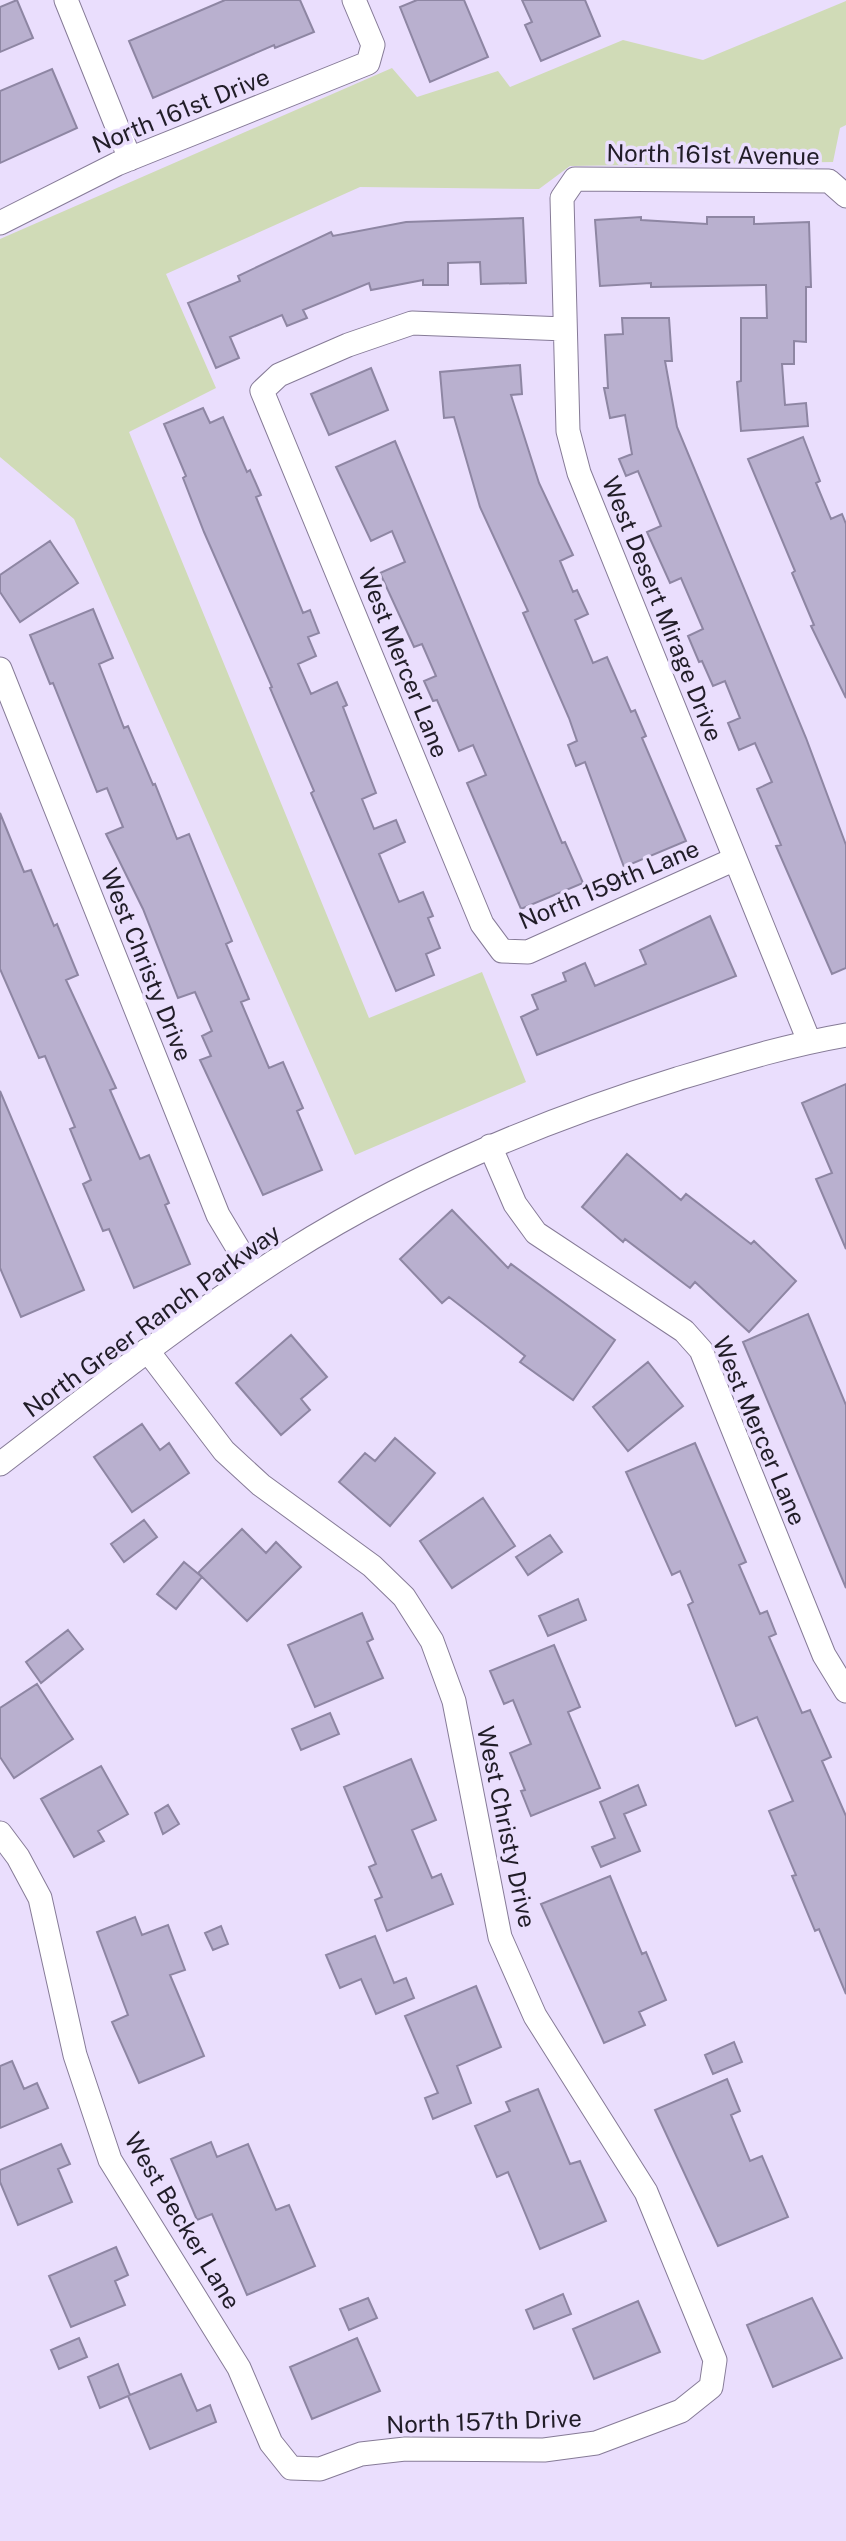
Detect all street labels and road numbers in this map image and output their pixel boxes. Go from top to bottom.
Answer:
street label: North 161st Drive [88,62,273,158]
street label: North 161st Avenue [606,138,820,170]
street label: West Desert Mirage Drive [597,472,729,745]
street label: West Mercer Lane [353,564,455,762]
street label: North 159th Lane [514,834,703,935]
street label: West Christy Drive [95,864,198,1065]
street label: North Greer Ranch Parkway [18,1218,285,1423]
street label: West Mercer Lane [708,1332,812,1529]
street label: West Christy Drive [472,1723,542,1930]
street label: West Becker Lane [119,2127,247,2314]
street label: North 157th Drive [386,2404,582,2438]

